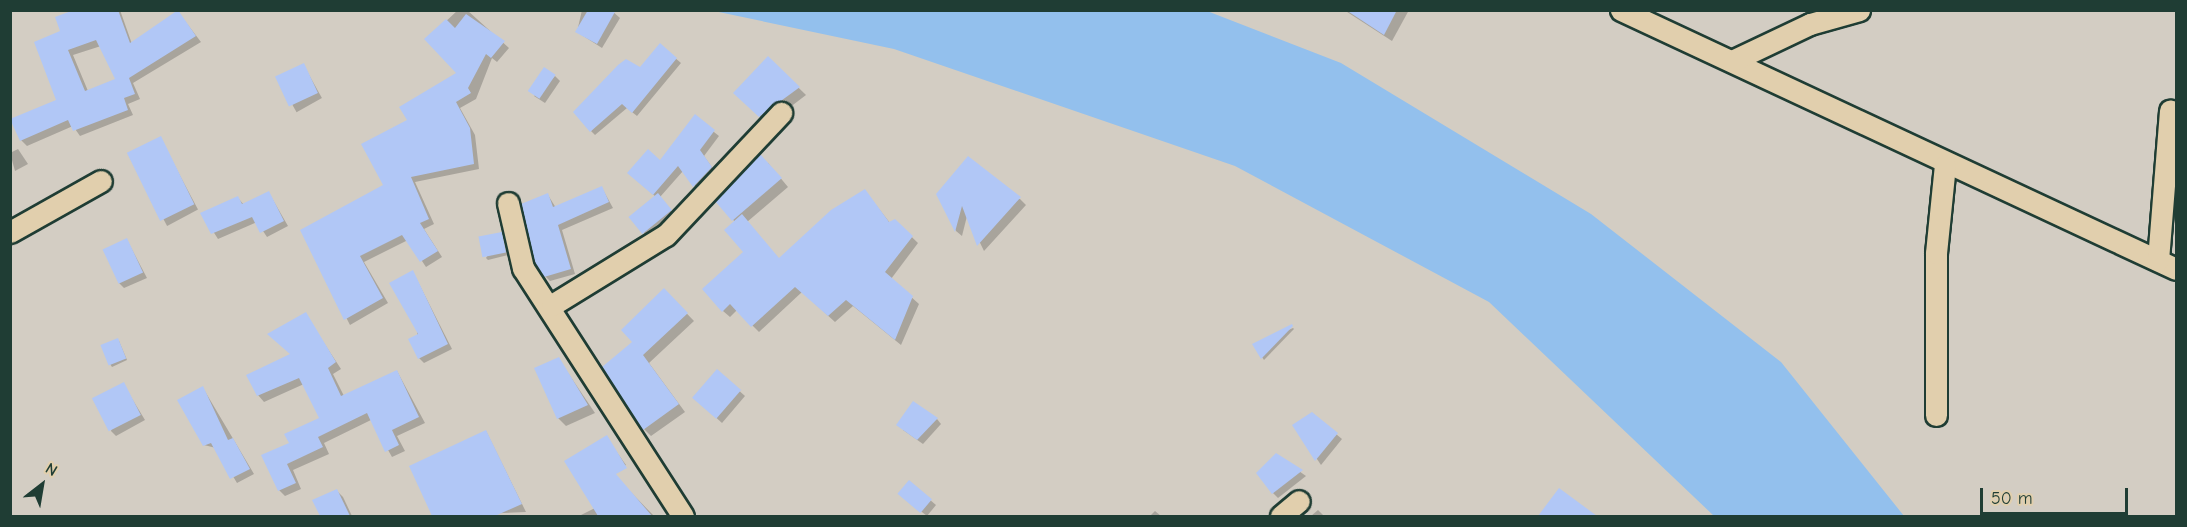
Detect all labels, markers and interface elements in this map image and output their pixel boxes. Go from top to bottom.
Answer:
north arrow [12,455,72,515]
text: N [42,459,60,480]
scale bar [1983,476,2132,514]
text: 50 m [1991,488,2033,509]

